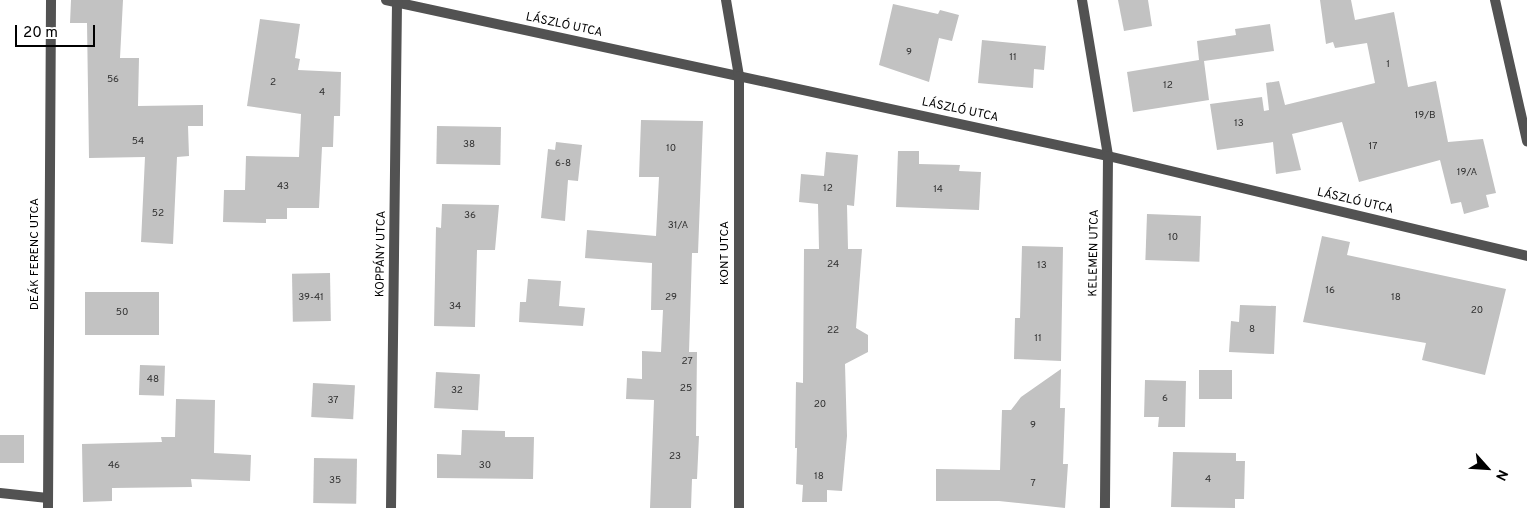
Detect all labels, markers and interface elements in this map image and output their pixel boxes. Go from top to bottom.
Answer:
street label: LÁSZLÓ UTCA [524,11,604,41]
scale bar [18,15,98,47]
text: 20 m [23,24,58,43]
house number: 9 [906,47,912,59]
house number: 11 [1009,52,1017,64]
house number: 1 [1386,59,1390,71]
house number: 56 [107,74,119,86]
house number: 2 [270,77,276,89]
house number: 12 [1163,80,1173,92]
house number: 4 [319,87,325,99]
street label: LÁSZLÓ UTCA [920,96,1000,126]
house number: 19/B [1414,110,1436,122]
house number: 13 [1234,118,1244,130]
house number: 54 [132,136,144,148]
house number: 38 [463,139,475,151]
house number: 17 [1369,141,1377,153]
house number: 10 [666,143,676,155]
house number: 6-8 [555,158,571,170]
house number: 19/A [1457,167,1477,179]
house number: 43 [277,181,289,193]
house number: 12 [823,183,833,195]
house number: 14 [933,184,943,196]
street label: LÁSZLÓ UTCA [1315,186,1395,218]
street label: DEÁK FERENC UTCA [29,198,43,310]
house number: 52 [152,208,164,220]
street label: KELEMEN UTCA [1087,209,1103,297]
street label: KOPPÁNY UTCA [374,210,390,298]
house number: 36 [464,210,476,222]
house number: 31/A [668,220,688,232]
street label: KONT UTCA [719,221,733,285]
house number: 10 [1168,232,1178,244]
house number: 24 [827,259,839,271]
house number: 13 [1037,260,1047,272]
house number: 16 [1325,285,1335,297]
house number: 39-41 [298,292,324,304]
house number: 29 [665,292,677,304]
house number: 18 [1391,292,1401,304]
house number: 34 [449,301,461,313]
house number: 20 [1471,305,1483,317]
house number: 50 [116,307,128,319]
house number: 8 [1249,324,1255,336]
house number: 22 [827,325,839,337]
house number: 11 [1034,333,1042,345]
house number: 27 [681,356,693,368]
house number: 48 [147,374,159,386]
house number: 25 [680,383,692,395]
house number: 32 [451,385,463,397]
house number: 6 [1162,393,1168,405]
house number: 37 [327,395,339,407]
house number: 20 [814,399,826,411]
house number: 9 [1030,420,1036,432]
north arrow [1462,443,1512,493]
house number: 23 [669,451,681,463]
house number: 46 [108,460,120,472]
house number: 30 [479,460,491,472]
text: N [1491,467,1511,483]
house number: 18 [814,471,824,483]
house number: 4 [1205,474,1211,486]
house number: 35 [329,475,341,487]
house number: 7 [1030,478,1036,490]

